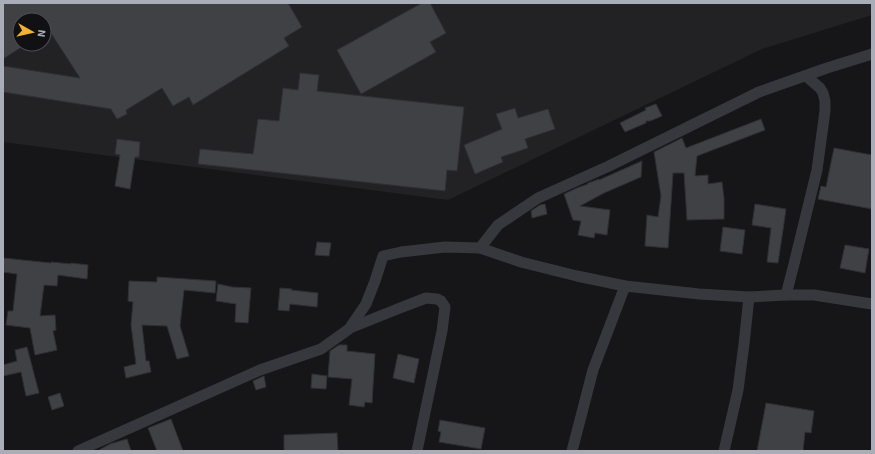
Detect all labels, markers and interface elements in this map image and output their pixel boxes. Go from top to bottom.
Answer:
north arrow [12,12,52,52]
text: N [33,29,49,38]

